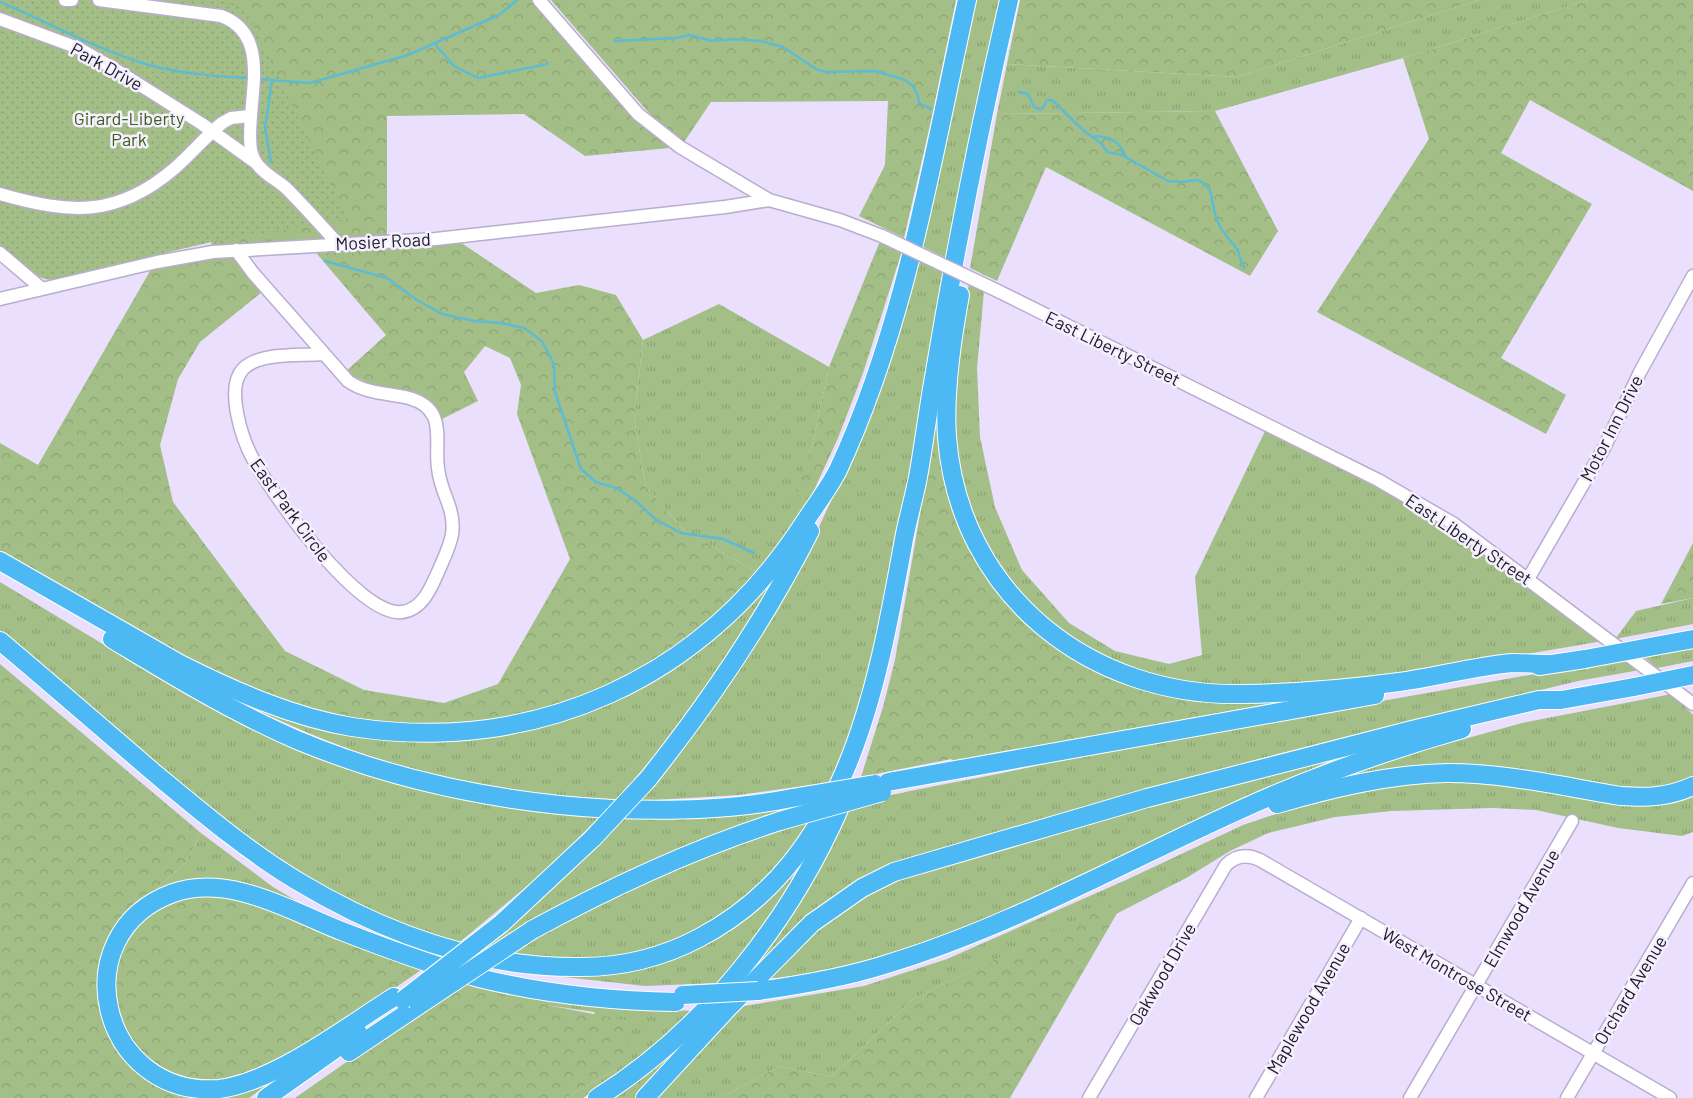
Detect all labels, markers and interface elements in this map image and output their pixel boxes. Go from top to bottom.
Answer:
street label: Park Drive [67,37,147,95]
park label: Girard-Liberty Park [74,107,184,150]
street label: Mosier Road [335,228,431,254]
street label: East Liberty Street [1042,306,1184,390]
street label: Motor Inn Drive [1575,371,1647,485]
street label: East Park Circle [246,454,336,566]
street label: East Liberty Street [1402,489,1536,589]
street label: Elmwood Avenue [1478,845,1564,971]
street label: Oakwood Drive [1124,919,1200,1029]
street label: West Montrose Street [1378,922,1536,1026]
street label: Orchard Avenue [1589,932,1671,1048]
street label: Maplewood Avenue [1261,938,1355,1078]

